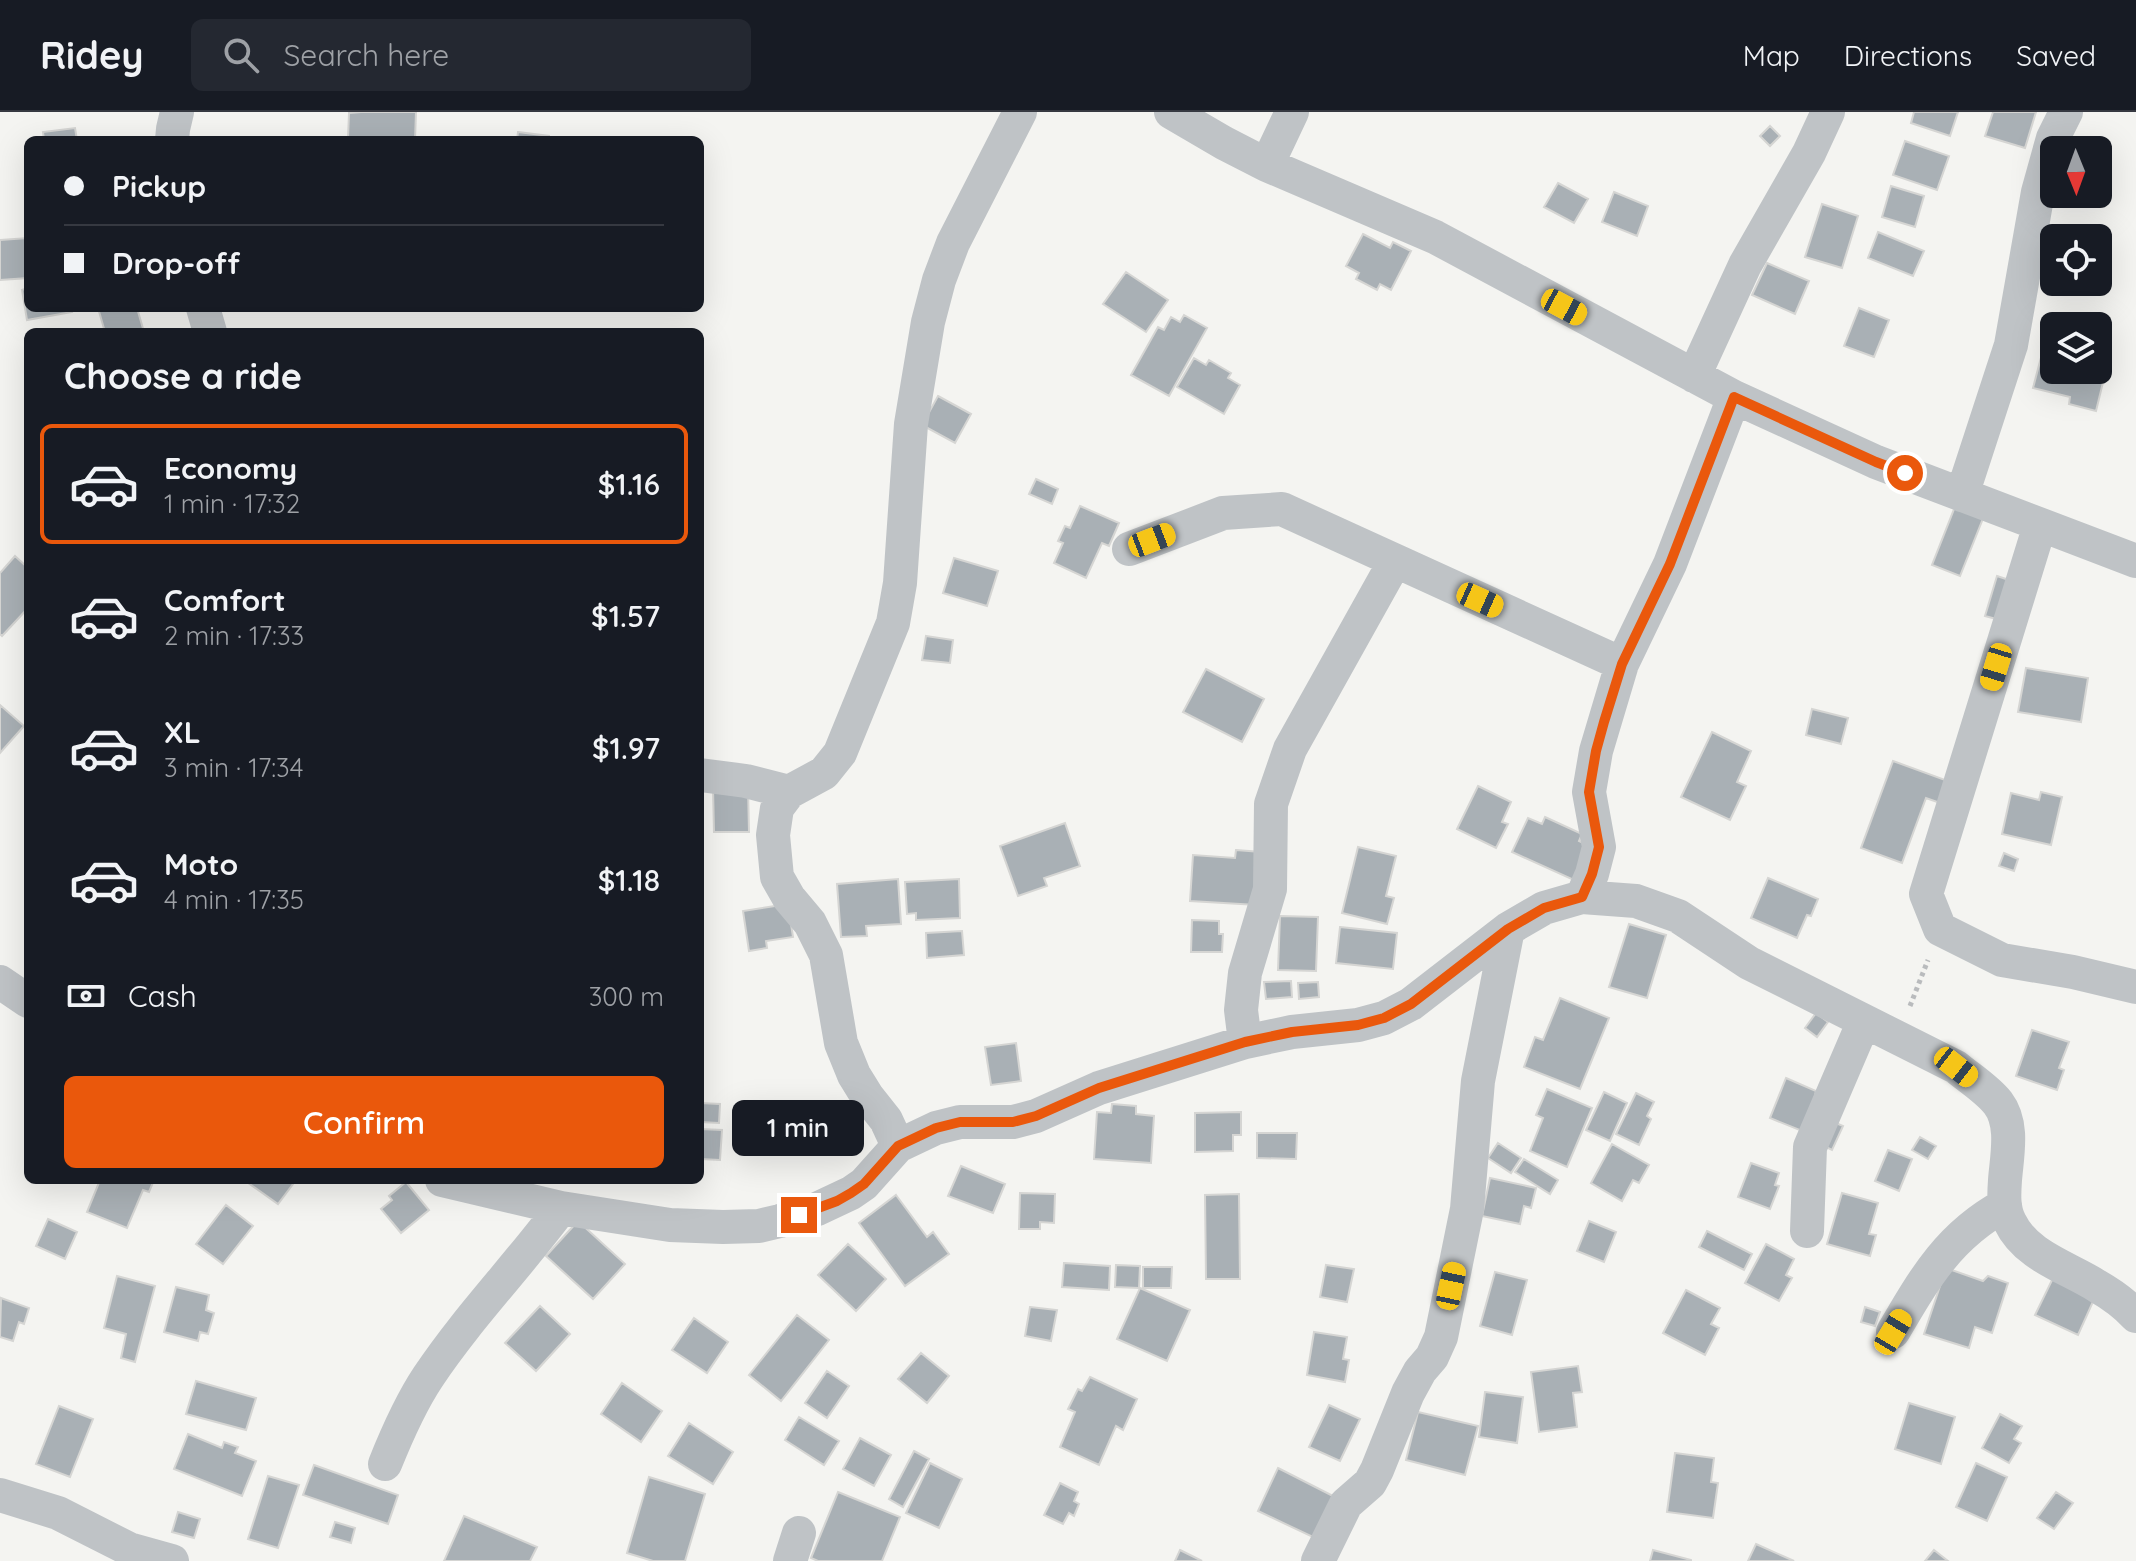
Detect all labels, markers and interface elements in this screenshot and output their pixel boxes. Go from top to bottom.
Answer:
search box [191,19,751,91]
text: Ridey [40,31,143,79]
icon: search [219,33,263,77]
text: Search here [283,36,449,74]
text: Map [1743,38,1800,73]
text: Directions [1844,38,1972,73]
text: Saved [2016,38,2096,73]
north arrow [2040,136,2112,208]
map controls [2040,136,2112,384]
text: Pickup [112,167,206,205]
button: locate [2040,224,2112,296]
text: Drop-off [112,244,240,282]
car [1537,285,1591,329]
button: layers [2040,312,2112,384]
text: Choose a ride [64,353,302,398]
icon: car [68,448,140,520]
text: Economy [164,449,297,487]
route start [1887,455,1923,491]
text: $1.16 [598,465,660,503]
text: 1 min · 17:32 [164,487,300,520]
car [1125,520,1179,560]
car [1453,579,1507,621]
icon: car [68,580,140,652]
text: Comfort [164,581,285,619]
text: $1.57 [591,597,660,635]
text: 2 min · 17:33 [164,619,304,652]
car [1978,641,2014,693]
icon: car [68,712,140,784]
text: XL [164,713,201,751]
text: $1.97 [592,729,660,767]
text: 3 min · 17:34 [164,751,303,784]
icon: car [68,844,140,916]
text: Moto [164,845,238,883]
text: $1.18 [598,861,660,899]
text: 4 min · 17:35 [164,883,304,916]
icon: cash [64,974,108,1018]
text: Cash [128,977,197,1015]
text: 300 m [589,980,664,1013]
car [1930,1043,1982,1091]
button: Confirm [64,1076,664,1168]
callout: 1 min [733,1099,865,1155]
text: 1 min [767,1111,829,1144]
route end [781,1197,817,1233]
car [1434,1260,1468,1312]
car [1870,1305,1916,1359]

